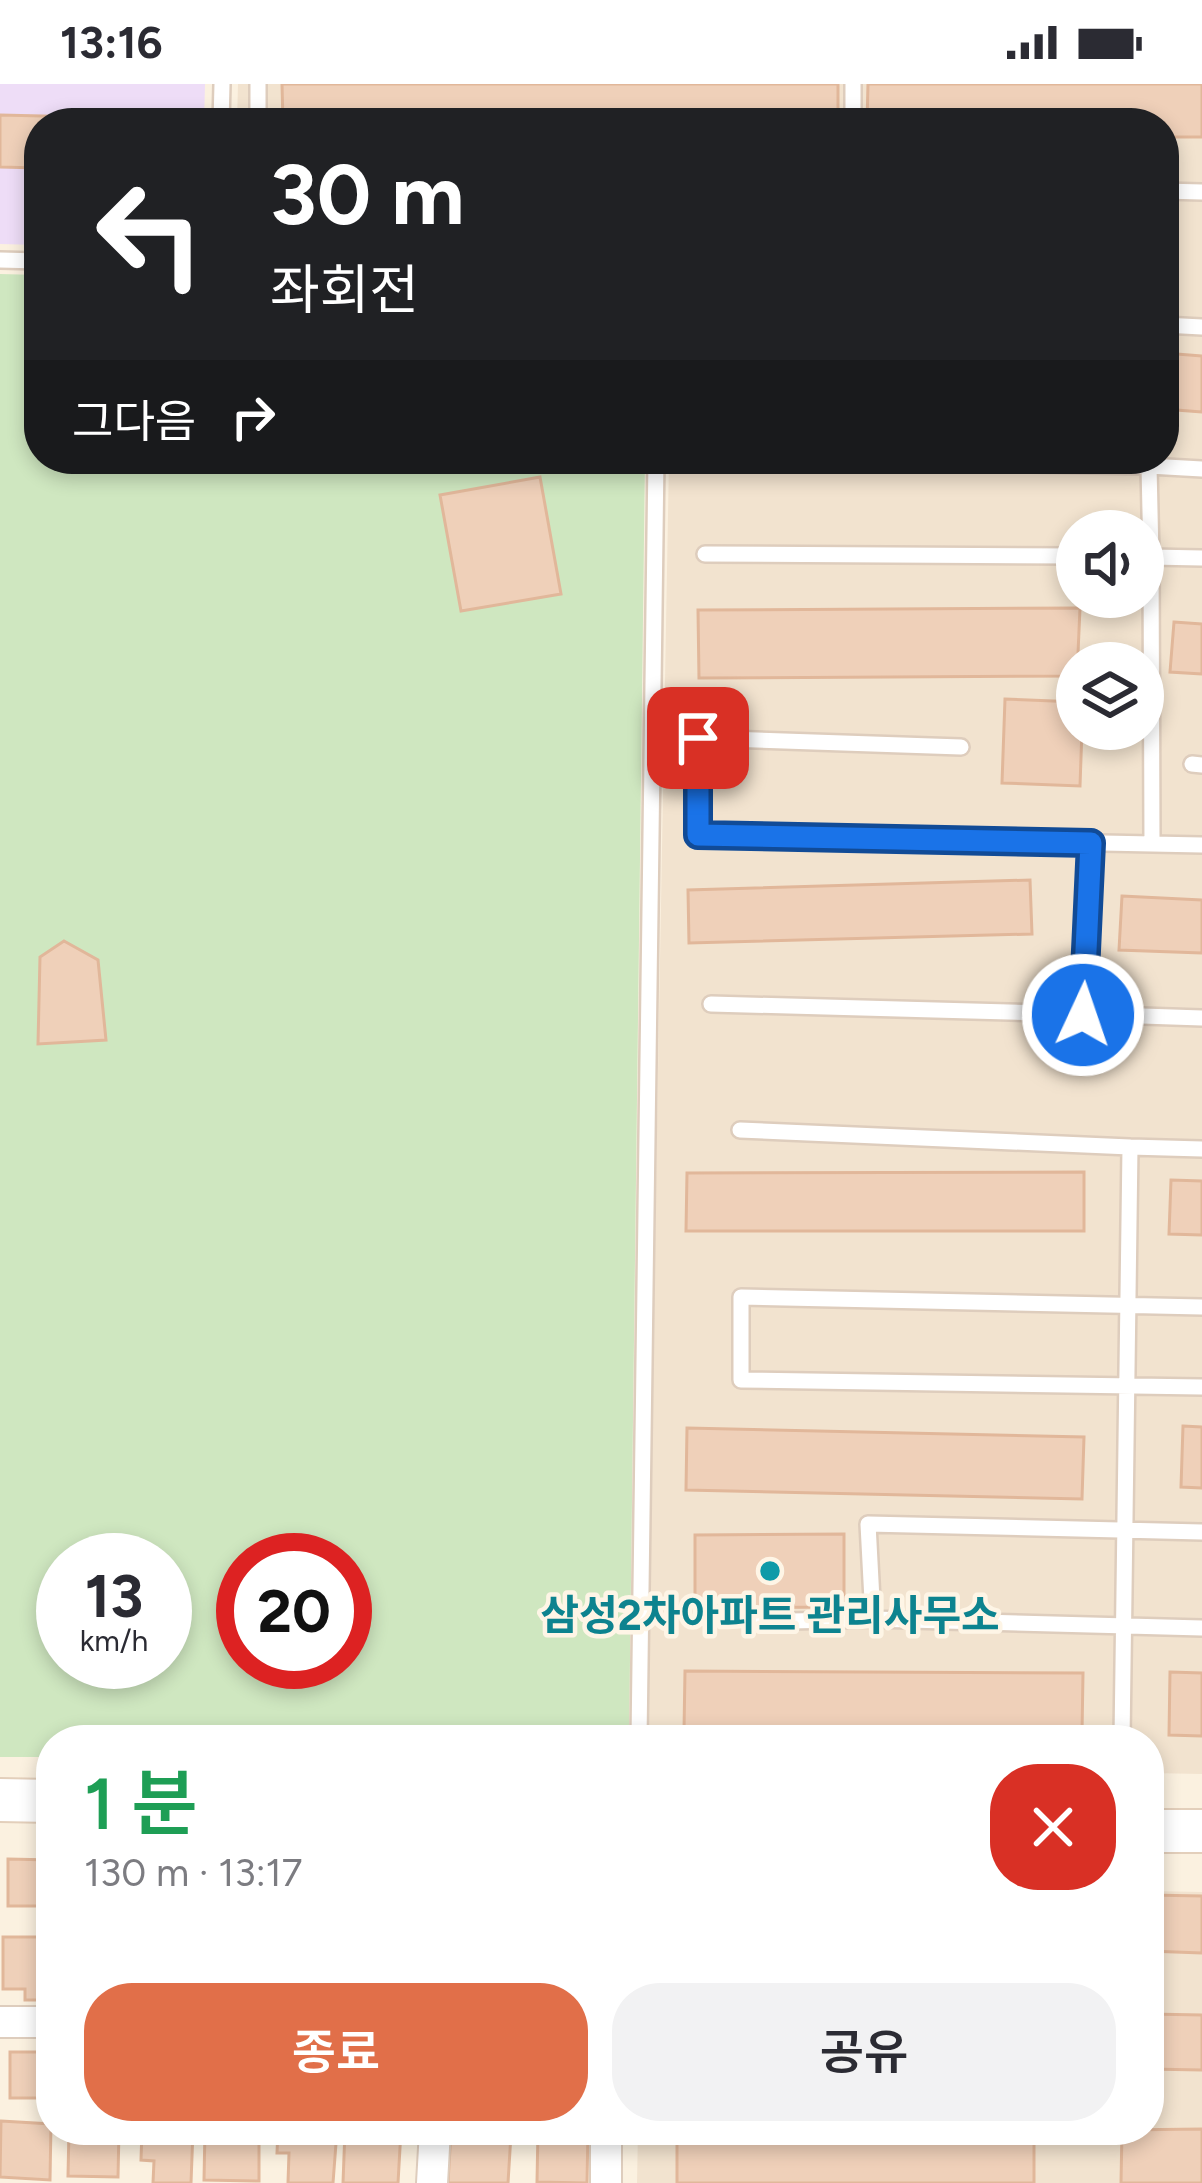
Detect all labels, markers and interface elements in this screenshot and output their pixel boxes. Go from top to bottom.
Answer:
text: 13:16 [60,15,163,69]
text: 30 m [270,144,464,245]
icon: left [72,156,228,312]
text: 좌회전 [270,258,419,323]
icon: right [220,384,286,450]
text: 그다음 [72,394,196,448]
map controls [1056,510,1164,750]
button: sound [1056,510,1164,618]
button: layers [1056,642,1164,750]
pin [647,687,749,789]
icon: arrive [665,705,731,771]
position arrow [1020,952,1146,1078]
speed limit sign: 20 [216,1533,372,1689]
marker: 삼성2차아파트 관리사무소 [757,1558,783,1584]
text: 13 [85,1560,143,1632]
place label: 삼성2차아파트 관리사무소 [540,1590,1000,1641]
text: km/h [80,1622,148,1659]
text: 1 분 [84,1761,198,1847]
button: close [990,1764,1116,1890]
text: 130 m · 13:17 [84,1849,303,1896]
button: 종료 [84,1983,588,2121]
button: 공유 [612,1983,1116,2121]

